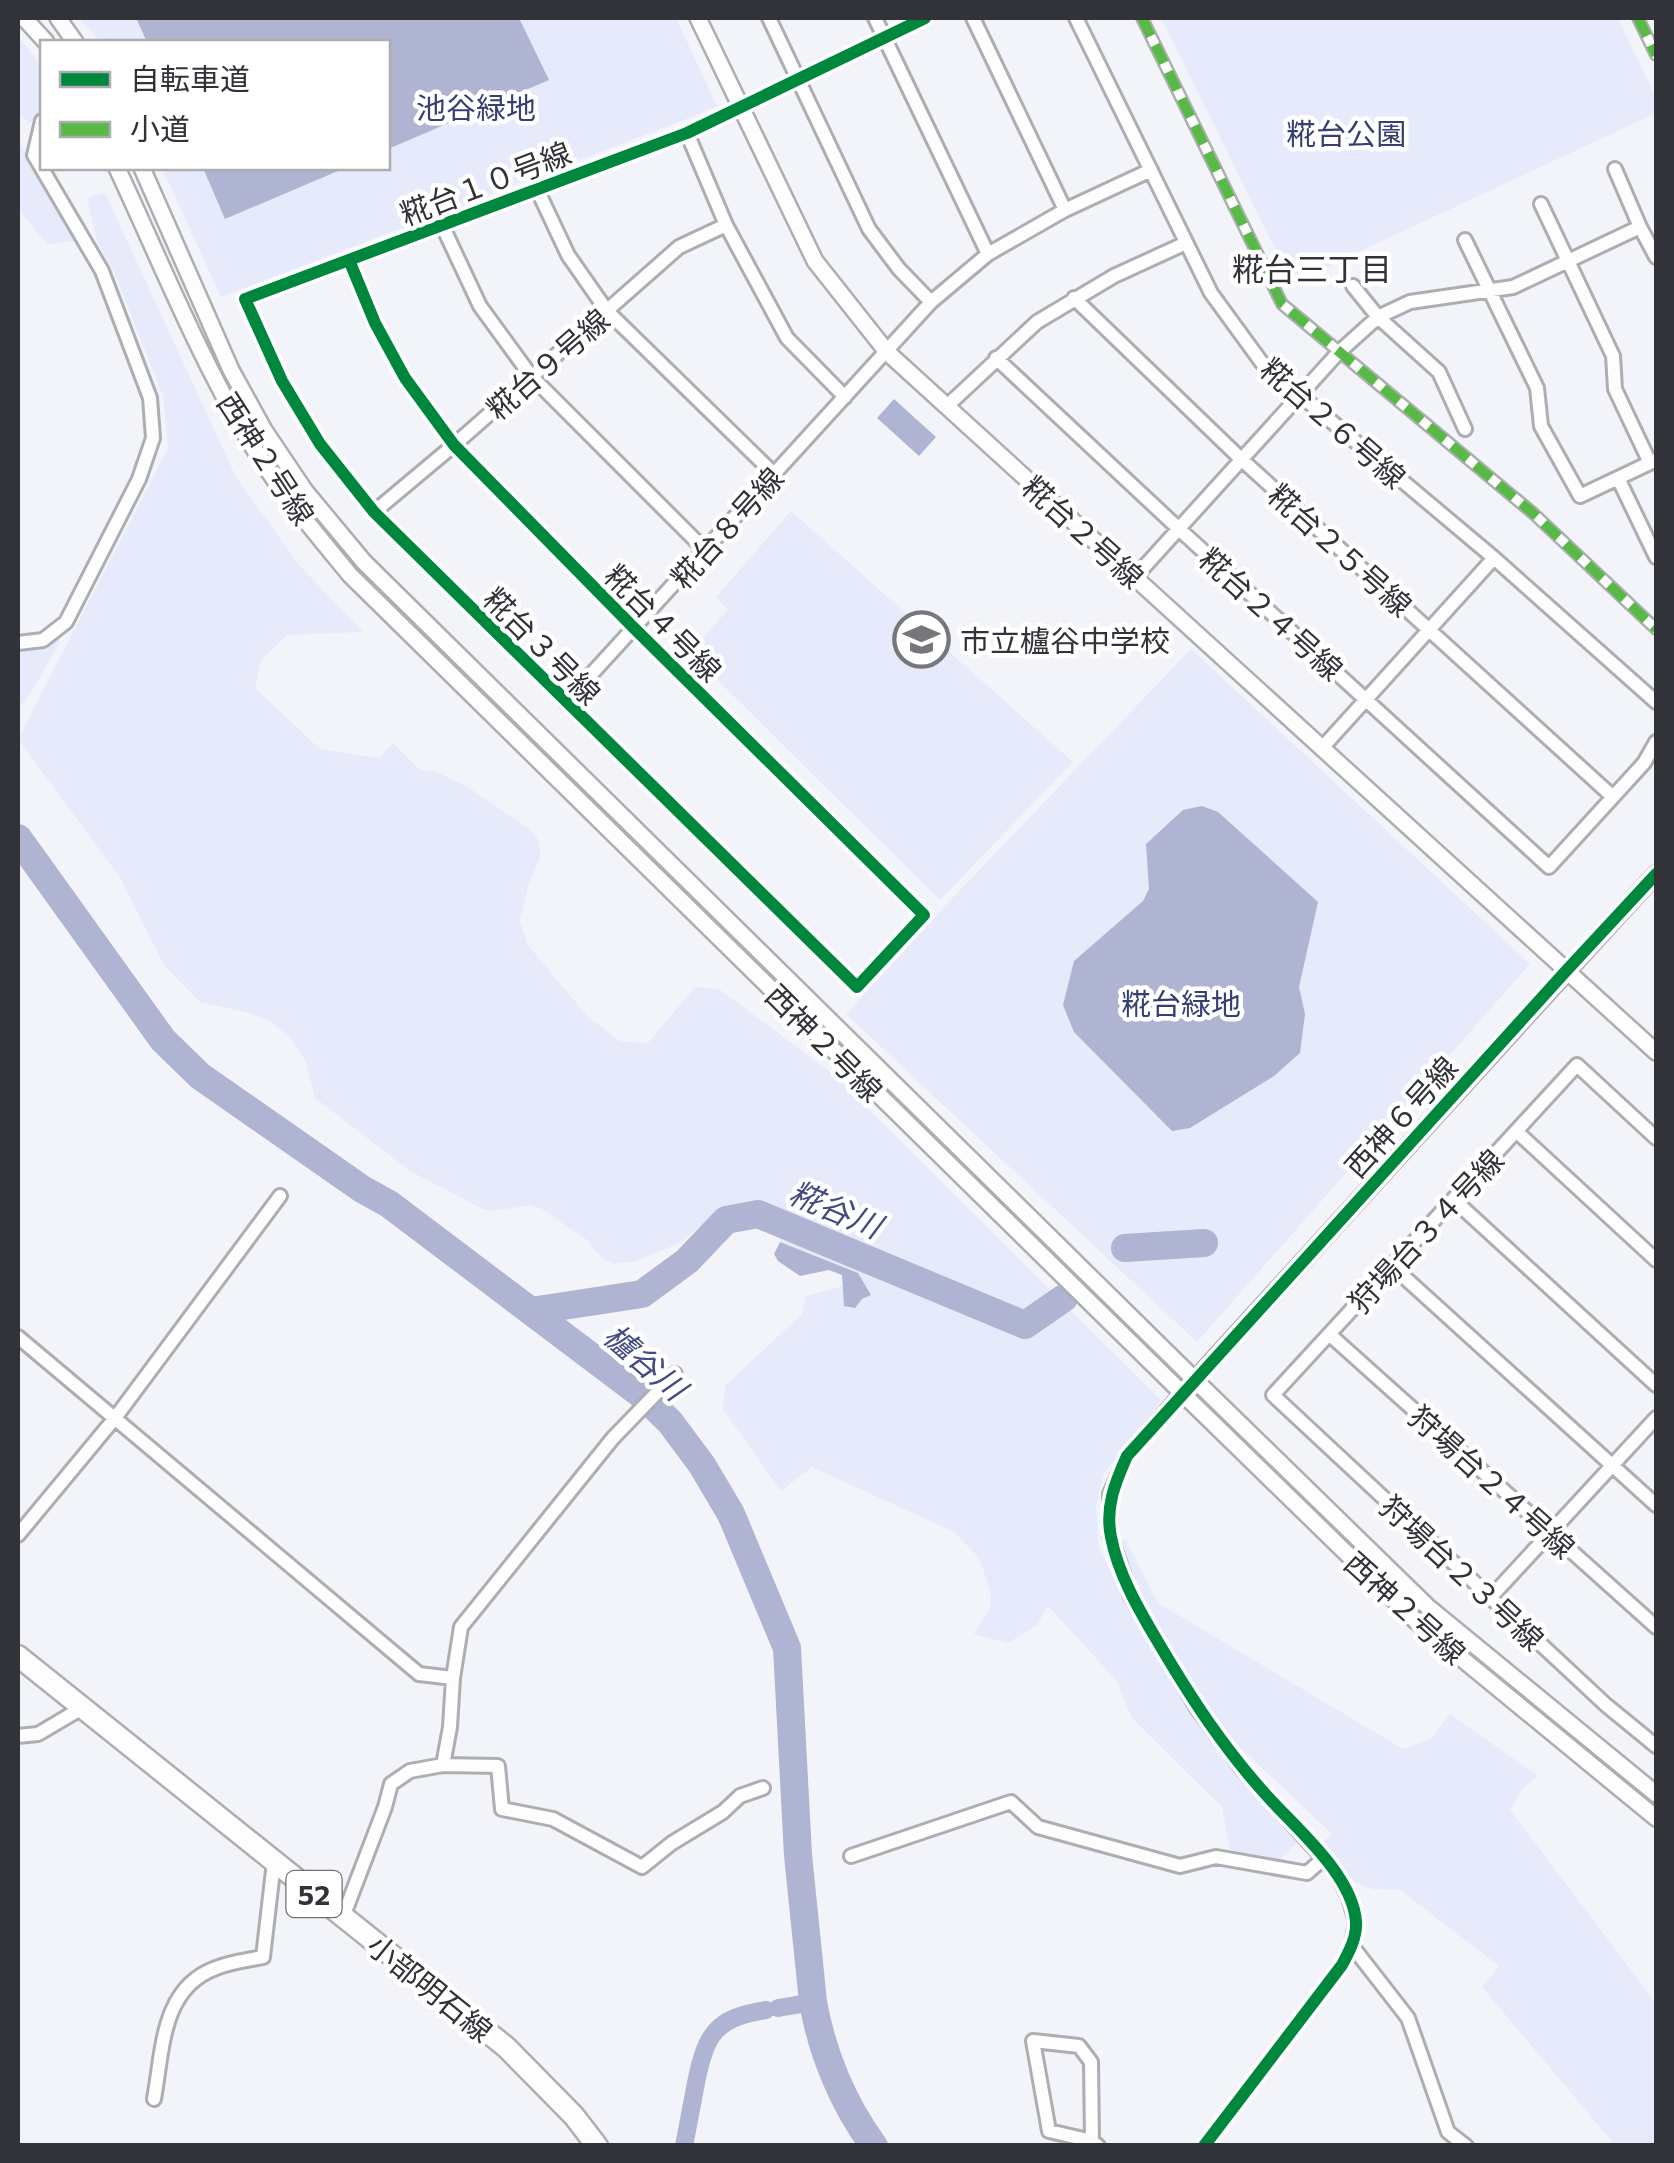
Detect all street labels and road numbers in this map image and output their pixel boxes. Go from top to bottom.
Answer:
street label: 糀台１０号線 [394,132,576,232]
street label: 糀台９号線 [478,300,616,426]
street label: 糀台２６号線 [1254,349,1414,495]
street label: 西神２号線 [211,385,323,531]
street label: 糀台８号線 [662,459,790,595]
street label: 糀台２号線 [1016,467,1152,595]
street label: 糀台２５号線 [1262,475,1420,623]
street label: 糀台２４号線 [1193,539,1351,687]
street label: 糀台４号線 [598,556,730,688]
street label: 糀台３号線 [477,579,609,711]
street label: 西神２号線 [759,976,891,1108]
street label: 西神６号線 [1336,1048,1464,1184]
street label: 狩場台３４号線 [1340,1141,1510,1319]
street label: 狩場台２４号線 [1403,1397,1583,1565]
street label: 狩場台２３号線 [1374,1487,1552,1657]
street label: 西神２号線 [1338,1543,1474,1671]
road number: 52 [286,1871,342,1917]
street label: 小部明石線 [361,1925,501,2049]

